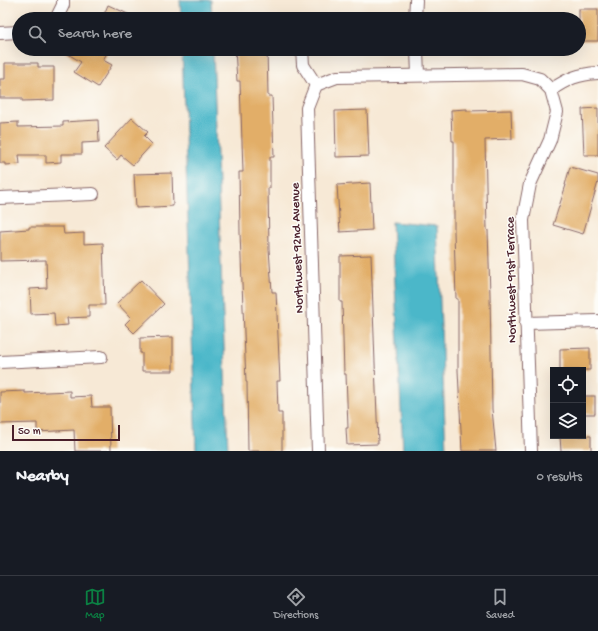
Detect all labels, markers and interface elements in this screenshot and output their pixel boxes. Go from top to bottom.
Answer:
search box [12,12,586,56]
icon: search [26,23,48,45]
text: Search here [58,25,132,43]
street label: Northwest 92nd Avenue [288,182,308,314]
street label: Northwest 91st Terrace [503,216,521,343]
map controls [550,367,586,439]
button: locate [550,367,586,403]
button: layers [550,403,586,439]
scale bar [12,423,120,442]
text: 50 m [18,426,40,438]
text: Nearby [16,467,69,487]
text: 0 results [536,470,582,485]
tab: Map [84,586,106,622]
tab: Directions [274,586,318,622]
tab: Saved [486,586,514,622]

